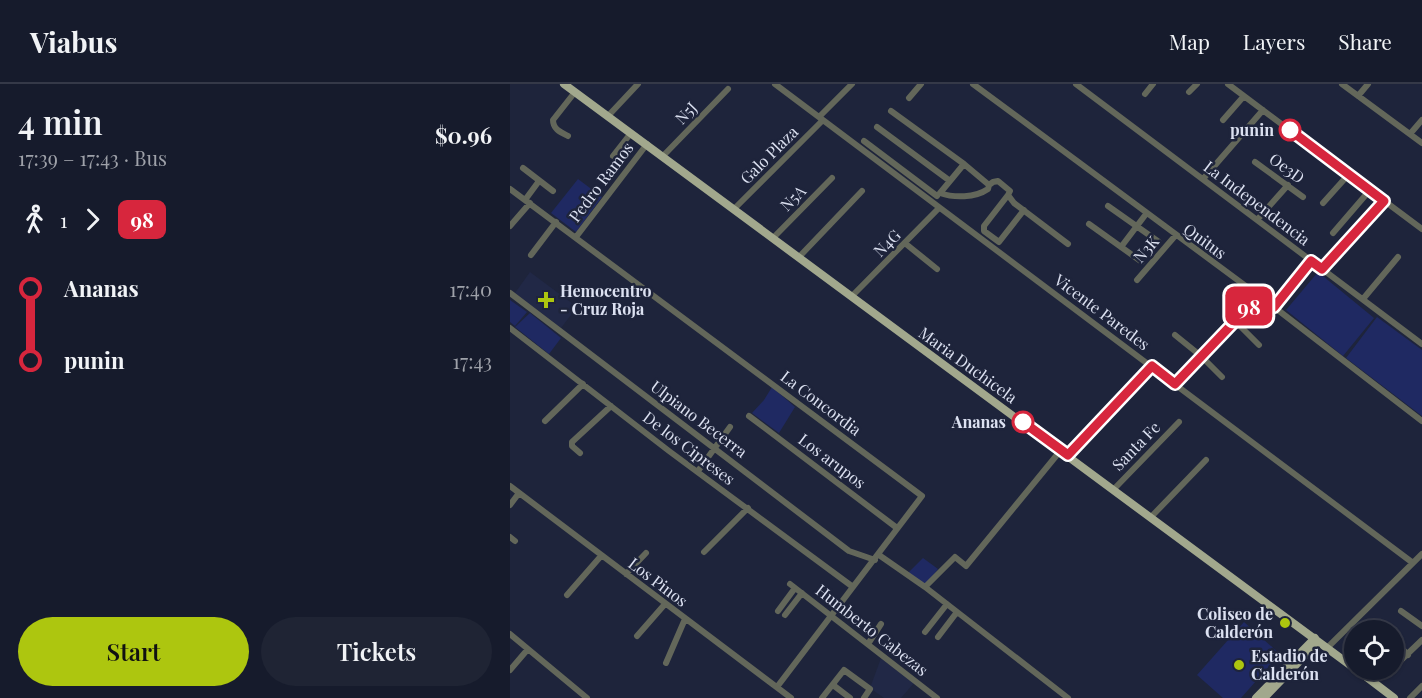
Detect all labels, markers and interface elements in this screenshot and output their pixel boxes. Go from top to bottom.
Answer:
text: Viabus [30,23,118,60]
text: Map [1169,27,1210,55]
text: Layers [1243,27,1305,55]
text: Share [1338,27,1392,55]
street label: N5J [670,97,701,128]
text: 4 min [18,99,103,143]
place label: punin [1230,119,1274,140]
marker: punin [1279,119,1301,141]
text: $0.96 [435,120,492,150]
street label: Galo Plaza [735,121,802,188]
street label: Pedro Ramos [564,138,637,226]
text: 17:39 – 17:43 · Bus [18,144,167,171]
street label: Oe3D [1265,148,1309,187]
street label: La Independencia [1200,156,1315,249]
street label: N5A [775,180,811,215]
icon: walk [18,203,51,236]
icon: forward [76,203,109,236]
text: 98 [130,205,154,233]
text: 1 [60,206,67,233]
street label: Quitus [1180,218,1231,263]
street label: N4G [868,224,905,261]
street label: N3K [1128,230,1163,267]
street label: Vicente Paredes [1050,268,1154,354]
text: Ananas [64,273,139,303]
text: 17:40 [449,275,492,302]
place label: Hemocentro - Cruz Roja [560,280,652,319]
line badge: 98 [1222,286,1276,326]
marker: Hemocentro - Cruz Roja [537,291,555,309]
text: 98 [1237,292,1261,320]
street label: Maria Duchicela [915,322,1022,407]
text: punin [64,345,124,375]
text: 17:43 [453,347,492,374]
street label: La Concordia [777,365,866,440]
street label: Ulpiano Becerra [647,375,752,462]
street label: De los Cipreses [639,406,739,489]
place label: Ananas [951,411,1006,432]
marker: Ananas [1012,411,1034,433]
street label: Santa Fe [1107,417,1164,475]
street label: Los arupos [794,428,870,493]
street label: Los Pinos [624,552,692,611]
street label: Humberto Cabezas [812,579,933,680]
place label: Coliseo de Calderón [1197,603,1273,642]
marker: Coliseo de Calderón [1278,616,1292,630]
button: Start [18,617,249,686]
button: Tickets [261,617,492,686]
map controls [1344,620,1404,680]
button: locate [1344,620,1404,680]
place label: Estadio de Calderón [1251,645,1327,684]
marker: Estadio de Calderón [1232,658,1246,672]

